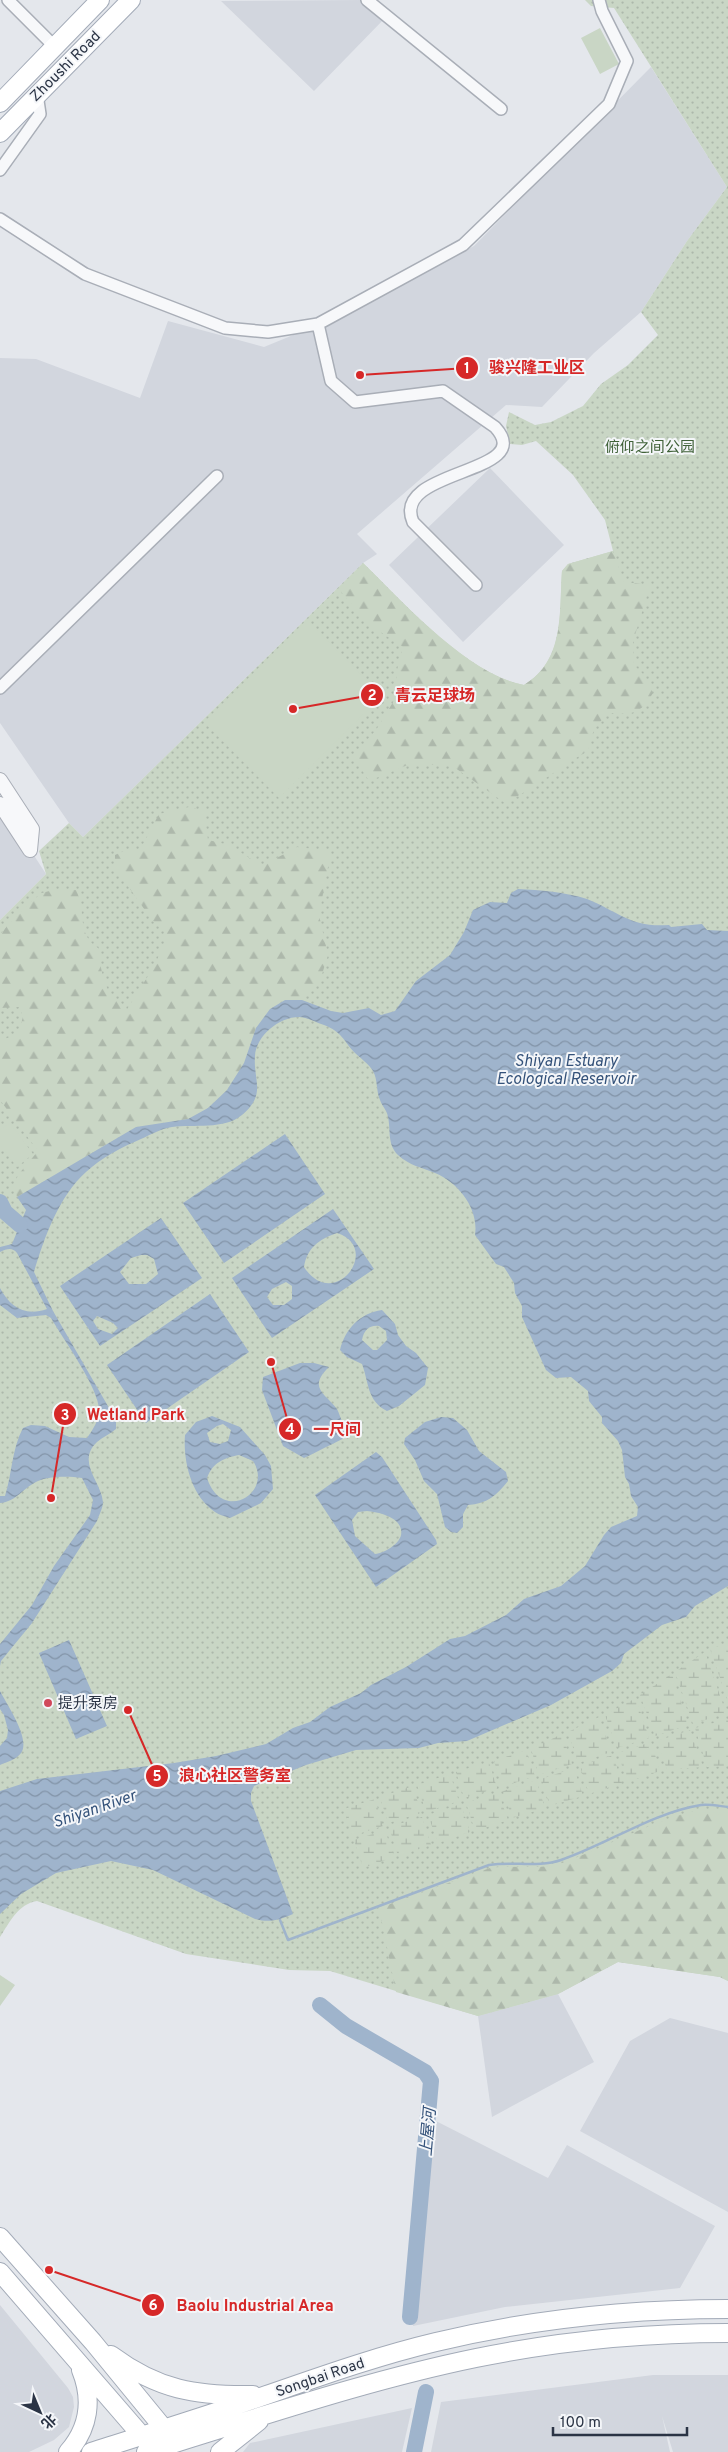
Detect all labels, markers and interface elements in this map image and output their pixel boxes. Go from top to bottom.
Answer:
street label: Zhoushi Road [27,28,106,107]
callout: 骏兴隆工业区 [454,352,595,383]
text: 骏兴隆工业区 [489,359,585,379]
text: 1 [464,360,470,379]
park label: 俯仰之间公园 [605,439,695,458]
callout: 青云足球场 [360,679,485,710]
text: 2 [367,687,377,706]
text: 青云足球场 [395,687,475,707]
water label: Shiyan Estuary Ecological Reservoir [496,1052,638,1090]
callout: Wetland Park [52,1399,196,1430]
text: Wetland Park [87,1406,185,1426]
text: 3 [61,1407,70,1426]
callout: 一尺间 [278,1414,371,1445]
text: 4 [285,1421,295,1440]
text: 一尺间 [313,1421,361,1441]
place label: 提升泵房 [58,1695,118,1714]
marker: 提升泵房 [42,1697,54,1709]
callout: 浪心社区警务室 [144,1760,301,1791]
text: 浪心社区警务室 [179,1766,291,1787]
text: 5 [152,1768,162,1787]
water label: Shiyan River [50,1786,141,1833]
water label: 上屋河 [417,2104,441,2157]
callout: Baolu Industrial Area [141,2290,344,2321]
text: 6 [148,2297,158,2316]
text: Baolu Industrial Area [176,2297,334,2317]
street label: Songbai Road [274,2354,367,2402]
north arrow [15,2387,65,2437]
scale bar [553,2404,687,2436]
text: 北 [37,2409,59,2431]
text: 100 m [560,2414,601,2433]

